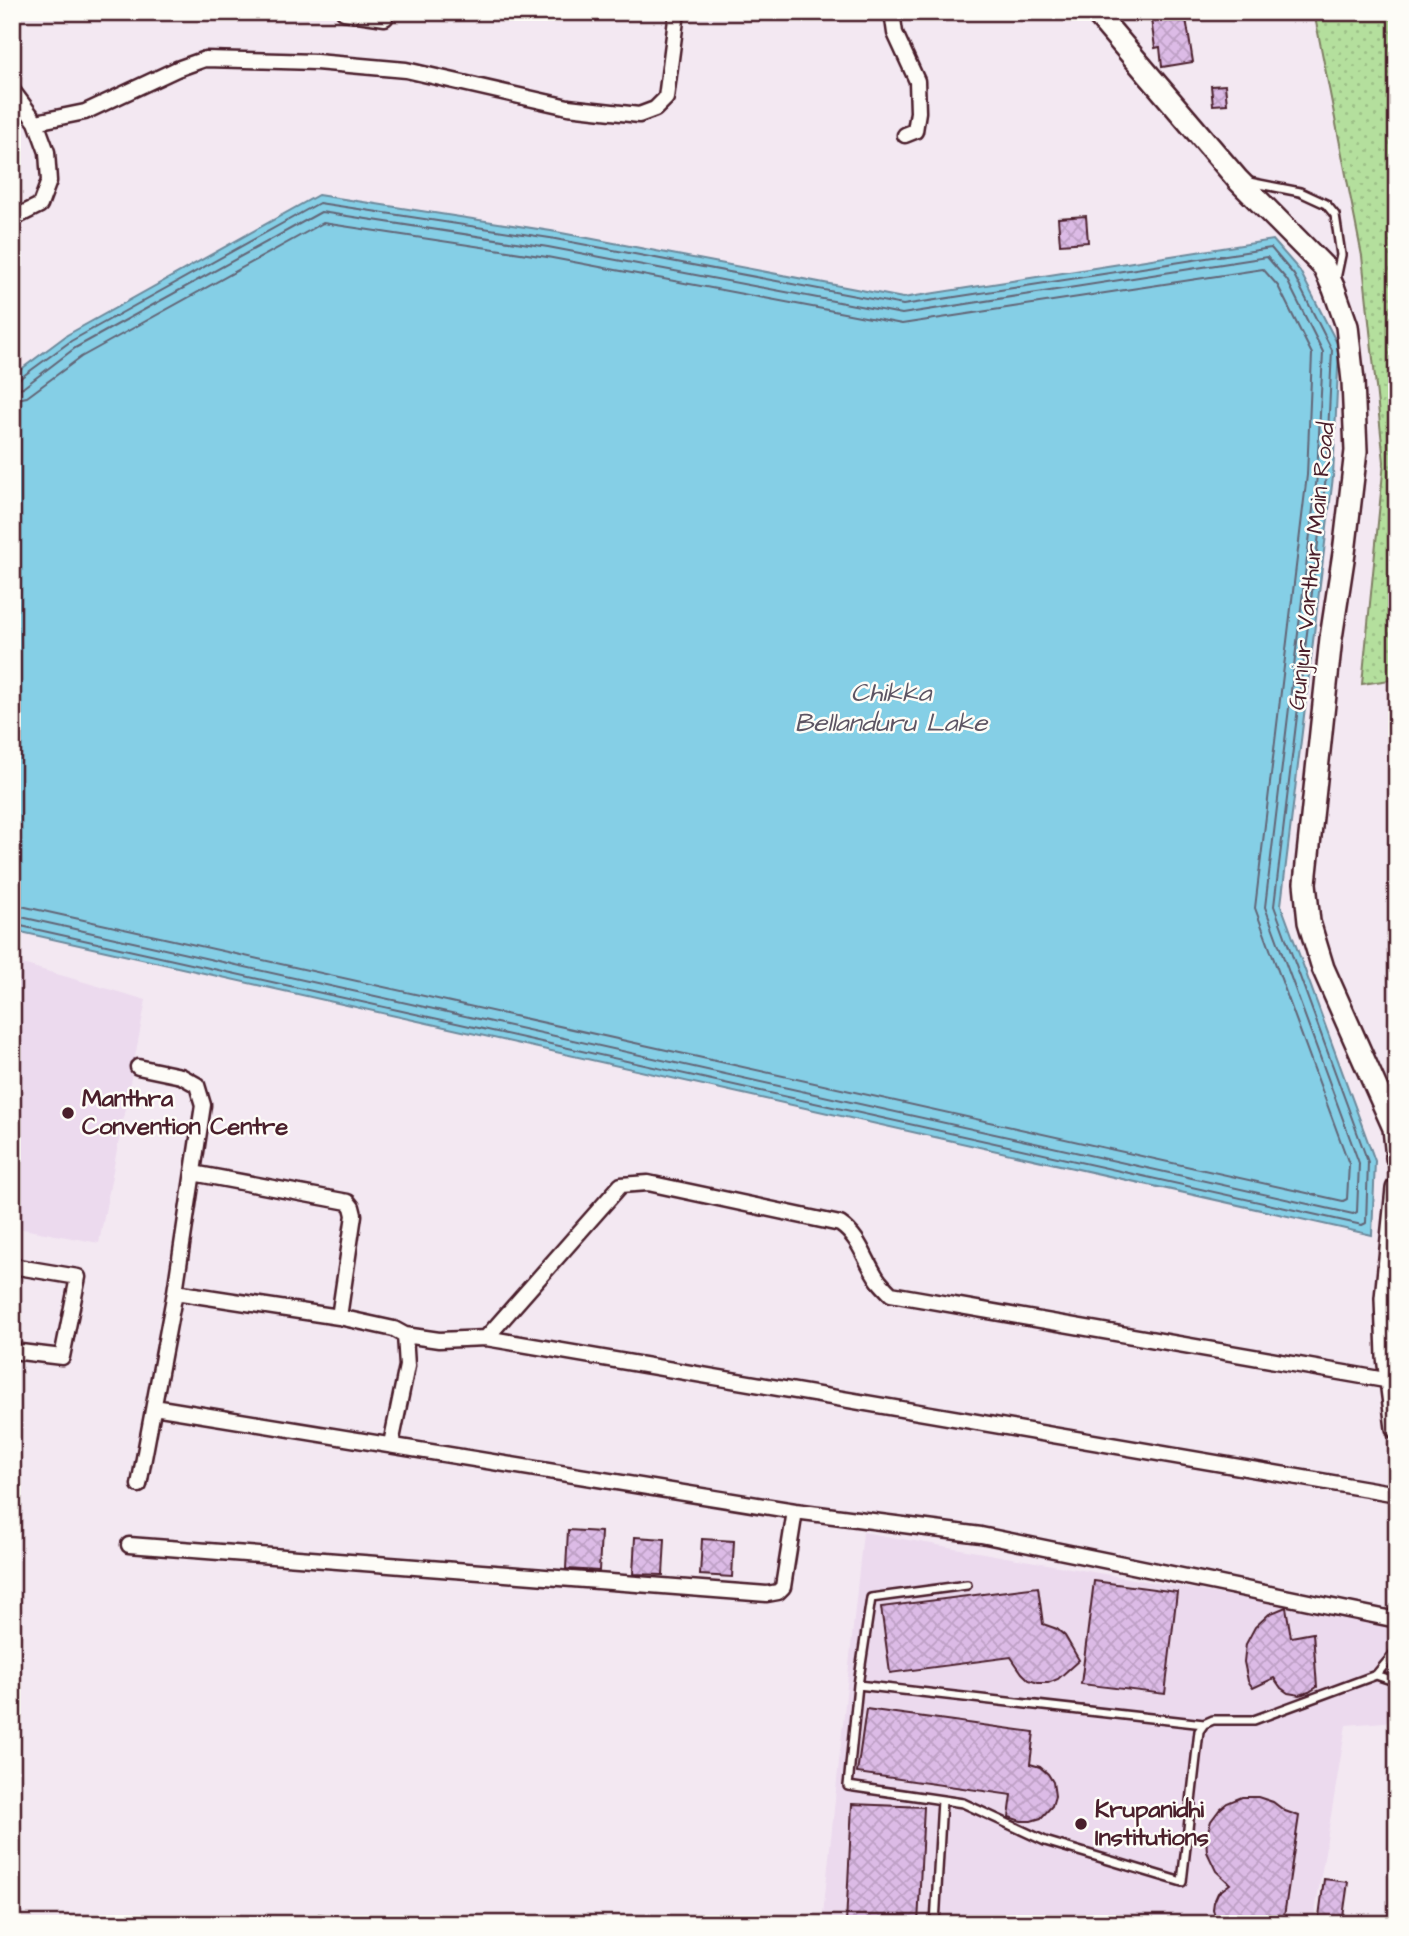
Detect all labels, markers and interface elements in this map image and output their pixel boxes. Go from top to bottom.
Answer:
street label: Gunjur Varthur Main Road [1280,420,1344,712]
water label: Chikka Bellanduru Lake [795,675,989,741]
place label: Manthra Convention Centre [82,1082,288,1144]
marker: Manthra Convention Centre [60,1105,76,1121]
place label: Krupanidhi Institutions [1095,1793,1209,1855]
marker: Krupanidhi Institutions [1073,1816,1089,1832]

